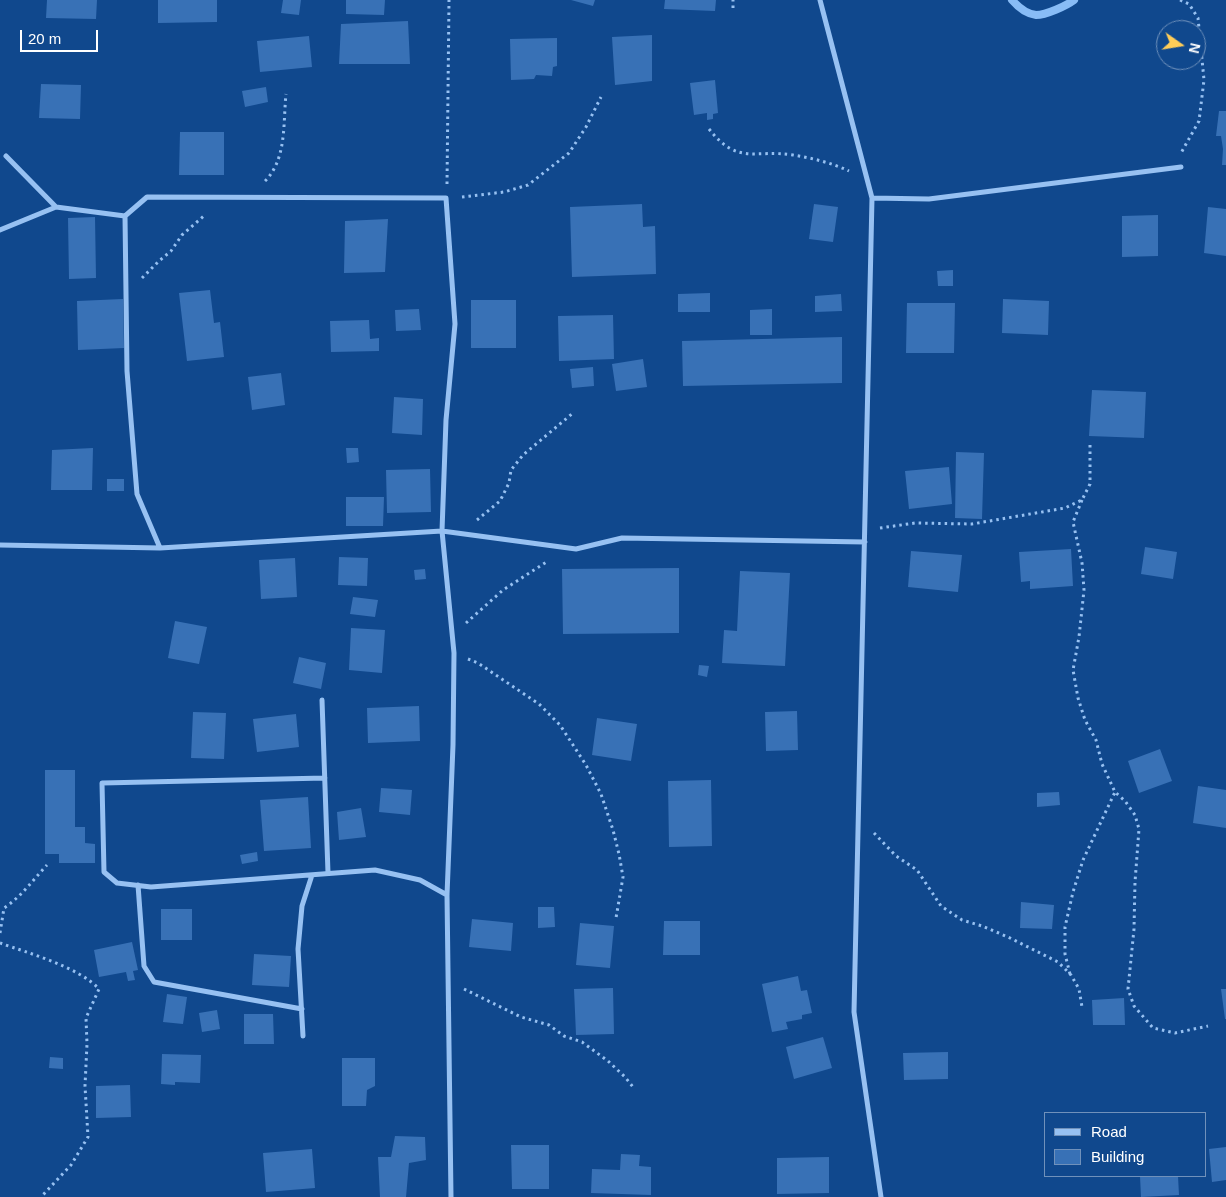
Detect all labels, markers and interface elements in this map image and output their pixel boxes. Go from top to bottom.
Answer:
scale bar [22,20,100,52]
north arrow [1156,20,1206,70]
text: 20 m [28,30,61,47]
text: N [1186,41,1204,55]
legend [1044,1112,1206,1177]
text: Road [1091,1123,1127,1140]
text: Building [1091,1148,1144,1165]

